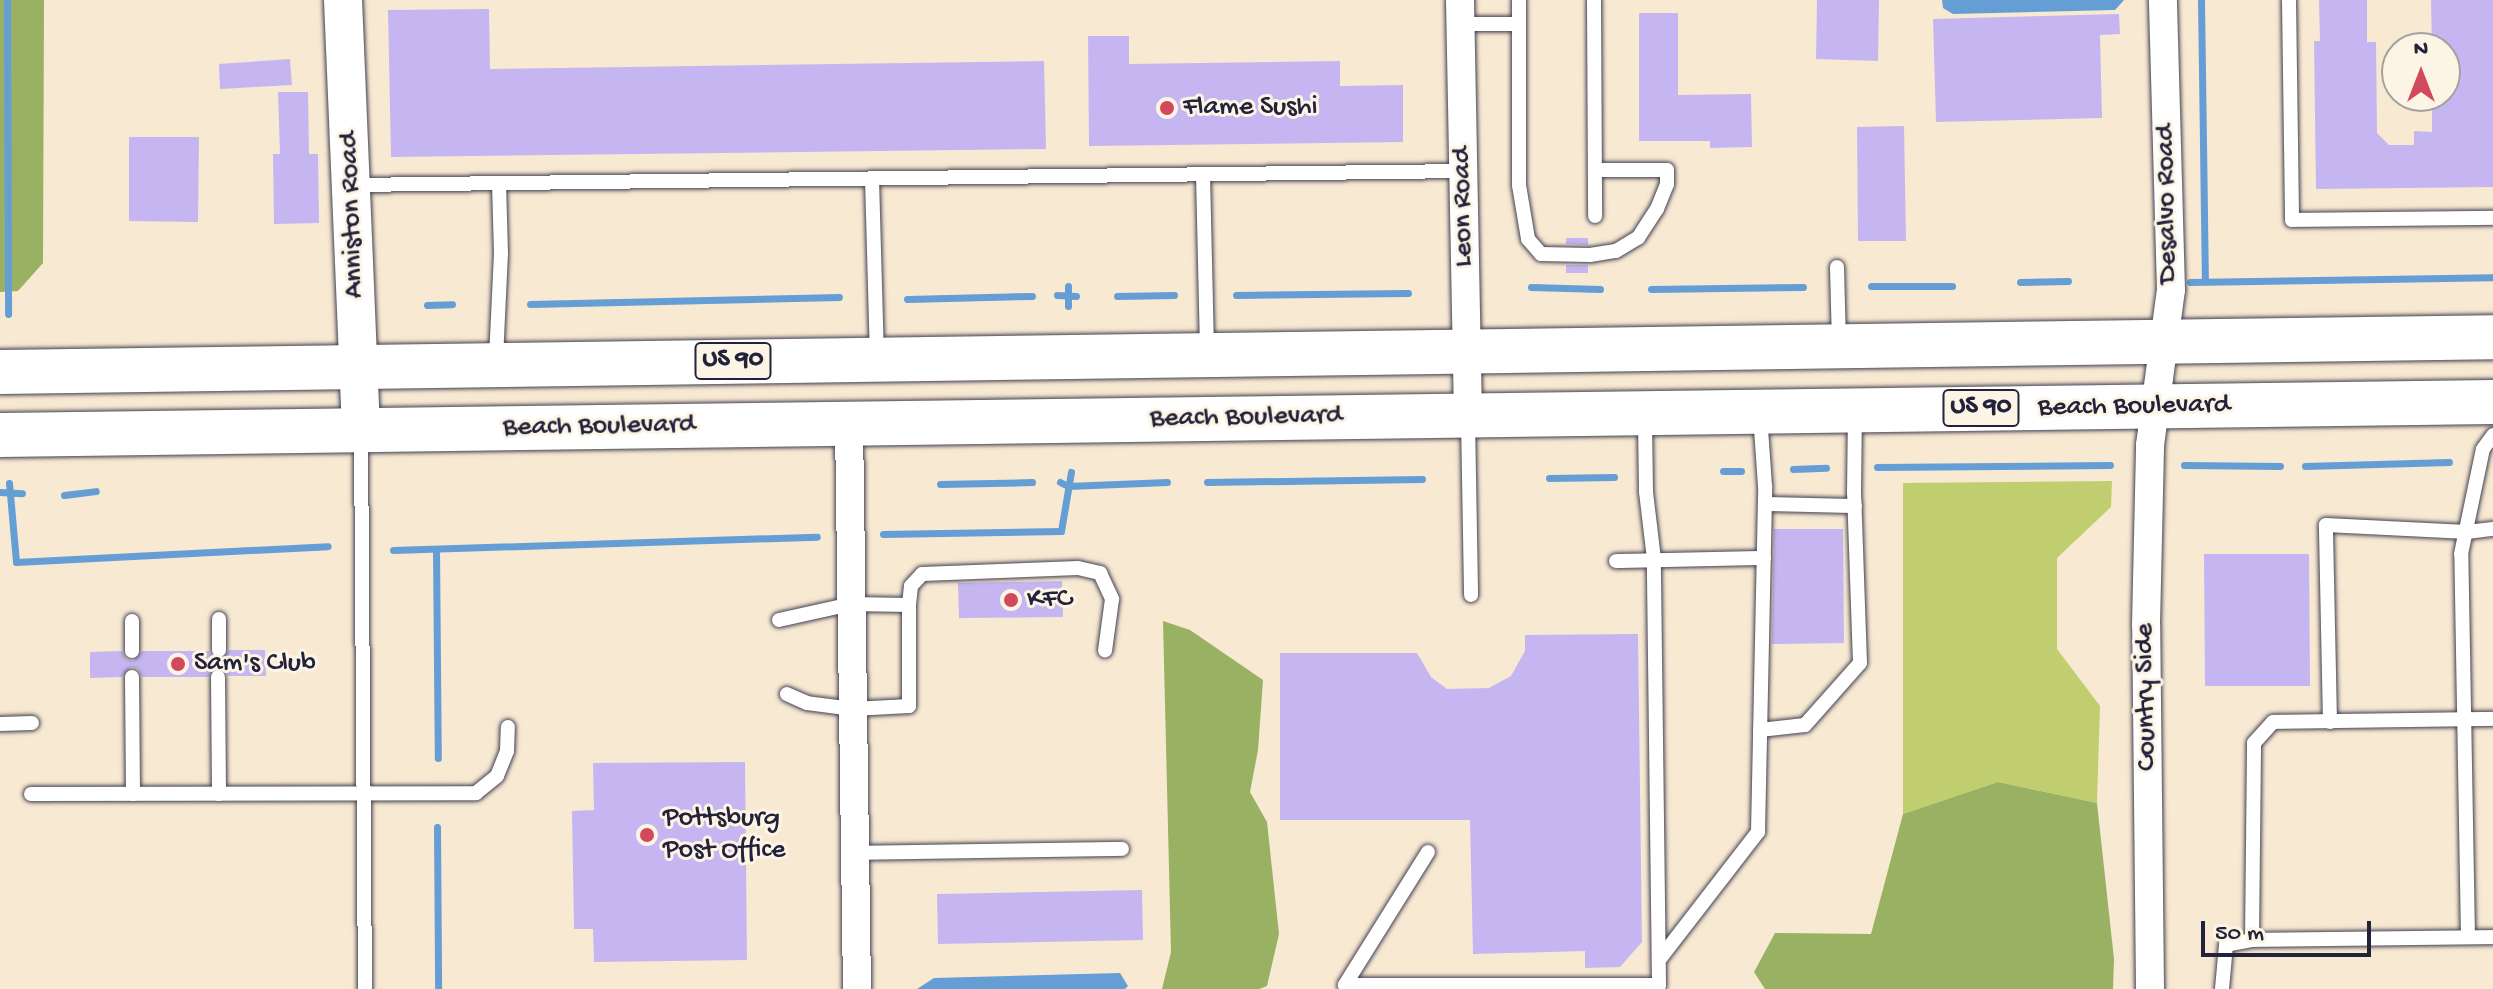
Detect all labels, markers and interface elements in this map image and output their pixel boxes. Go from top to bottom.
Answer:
north arrow [2381,32,2461,112]
text: N [2414,37,2428,63]
place label: Flame Sushi [1183,91,1318,125]
marker: Flame Sushi [1158,99,1176,117]
street label: Desalvo Road [2150,124,2186,284]
street label: Anniston Road [333,131,373,299]
street label: Leon Road [1446,147,1482,267]
road number: US 90 [693,339,773,383]
road number: US 90 [1941,386,2021,430]
street label: Beach Boulevard [2038,389,2230,425]
street label: Beach Boulevard [1150,400,1342,436]
street label: Beach Boulevard [503,409,695,445]
place label: KFC [1027,583,1072,617]
marker: KFC [1002,591,1020,609]
street label: Country Side [2129,623,2165,771]
place label: Sam's Club [194,647,316,681]
marker: Sam's Club [169,655,187,673]
place label: Pottsburg Post Office [663,802,785,868]
marker: Pottsburg Post Office [638,826,656,844]
scale bar [2205,905,2375,955]
text: 50 m [2215,920,2264,949]

